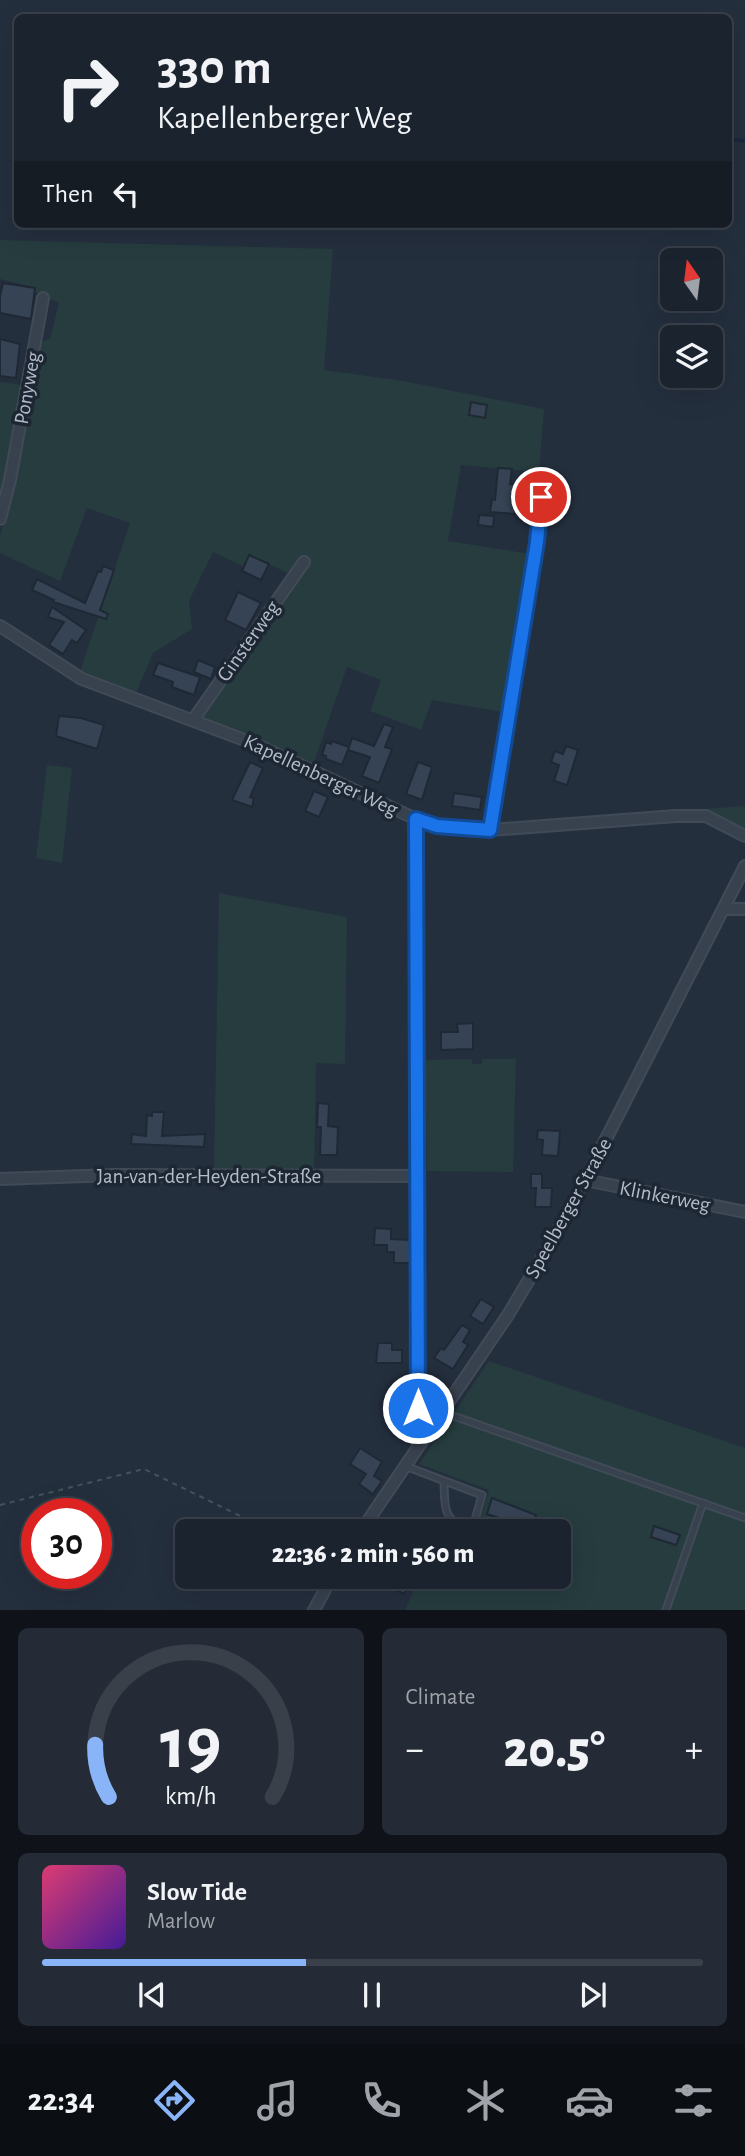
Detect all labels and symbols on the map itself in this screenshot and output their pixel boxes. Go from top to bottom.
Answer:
north arrow [660,248,723,312]
street label: Ponyweg [11,350,44,426]
pin [511,467,571,527]
street label: Ginsterweg [213,597,284,685]
street label: Kapellenberger Weg [241,731,402,821]
street label: Speelberger Straße [521,1135,616,1282]
street label: Jan-van-der-Heyden-Straße [97,1166,321,1187]
street label: Klinkerweg [618,1177,713,1216]
position arrow [381,1371,455,1445]
speed limit sign: 30 [21,1498,112,1589]

